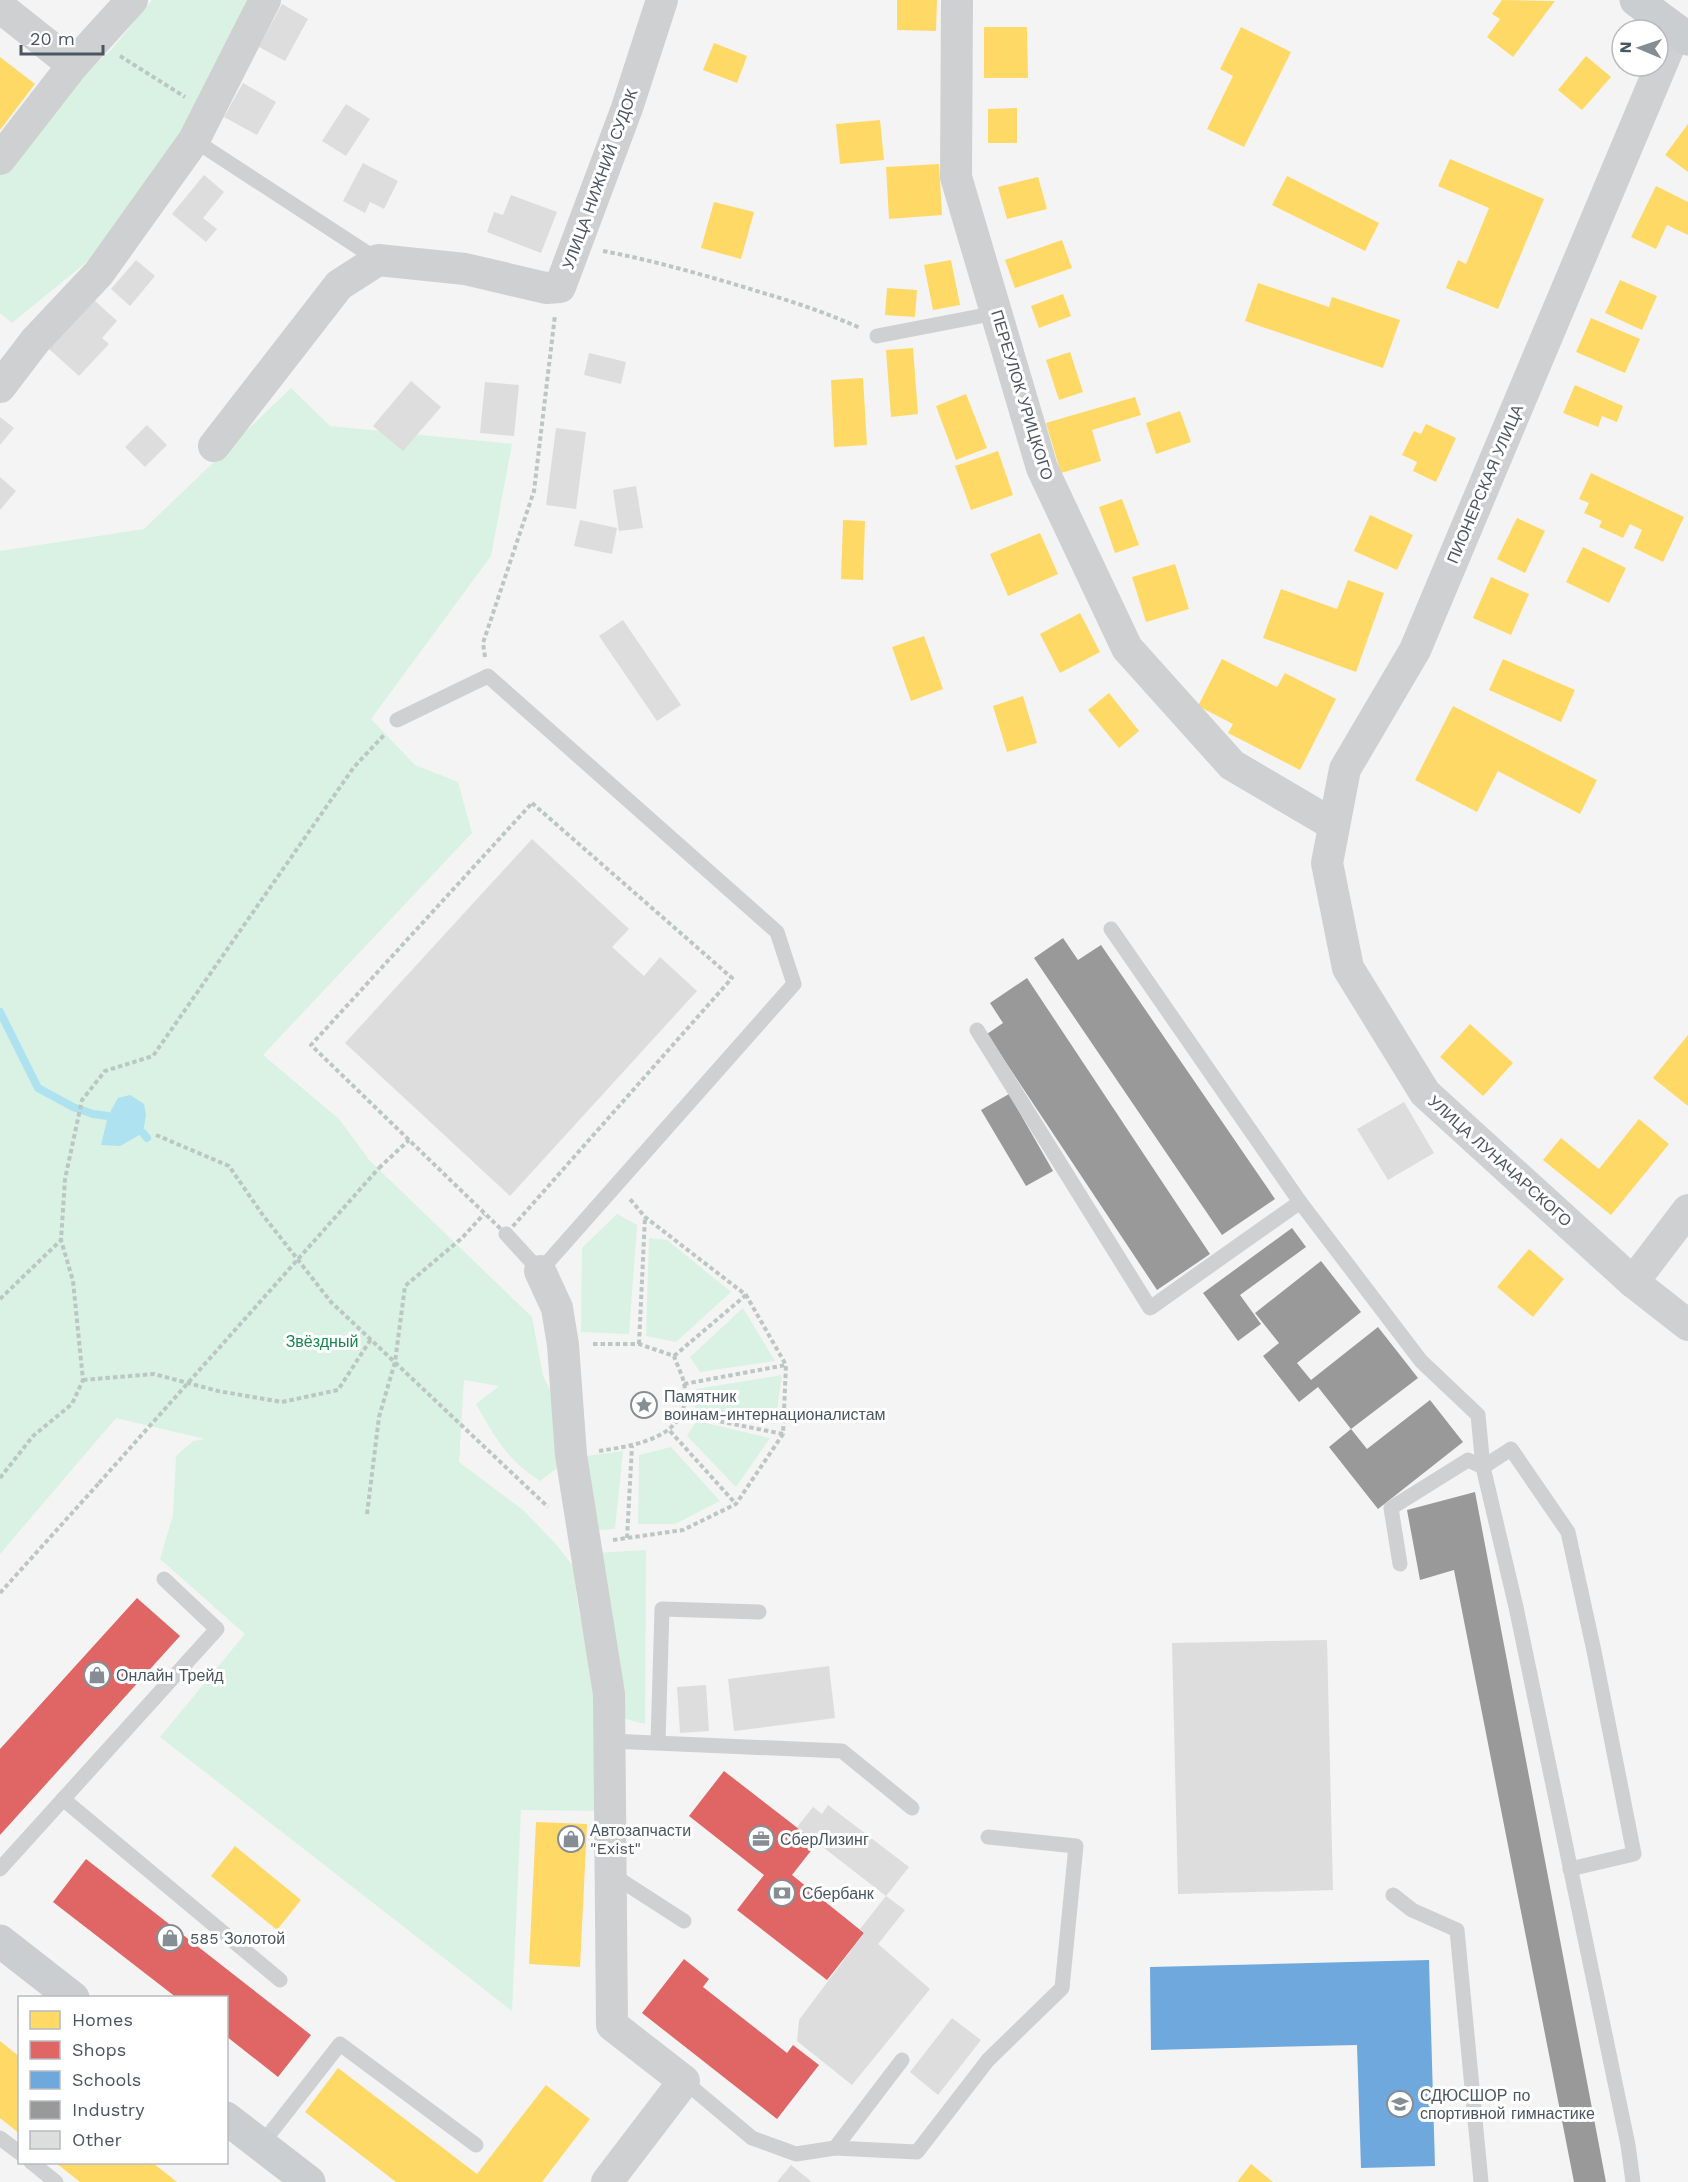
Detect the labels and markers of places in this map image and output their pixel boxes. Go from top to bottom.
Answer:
place label: Памятник воинам-интернационалистам [664,1387,886,1424]
place icon: Памятник воинам-интернационалистам [629,1390,659,1420]
shop icon: Онлайн Трейд [82,1660,112,1690]
place label: Онлайн Трейд [116,1666,224,1685]
place label: Автозапчасти "Exist" [590,1821,691,1858]
shop icon: Автозапчасти "Exist" [556,1824,586,1854]
office icon: СберЛизинг [746,1824,776,1854]
place label: СберЛизинг [780,1830,869,1849]
bank icon: Сбербанк [767,1878,797,1908]
place label: Сбербанк [802,1884,875,1903]
shop icon: 585 Золотой [155,1923,185,1953]
place label: 585 Золотой [190,1929,285,1948]
place label: СДЮСШОР по спортивной гимнастике [1420,2086,1595,2123]
school or university icon: СДЮСШОР по спортивной гимнастике [1385,2089,1415,2119]

